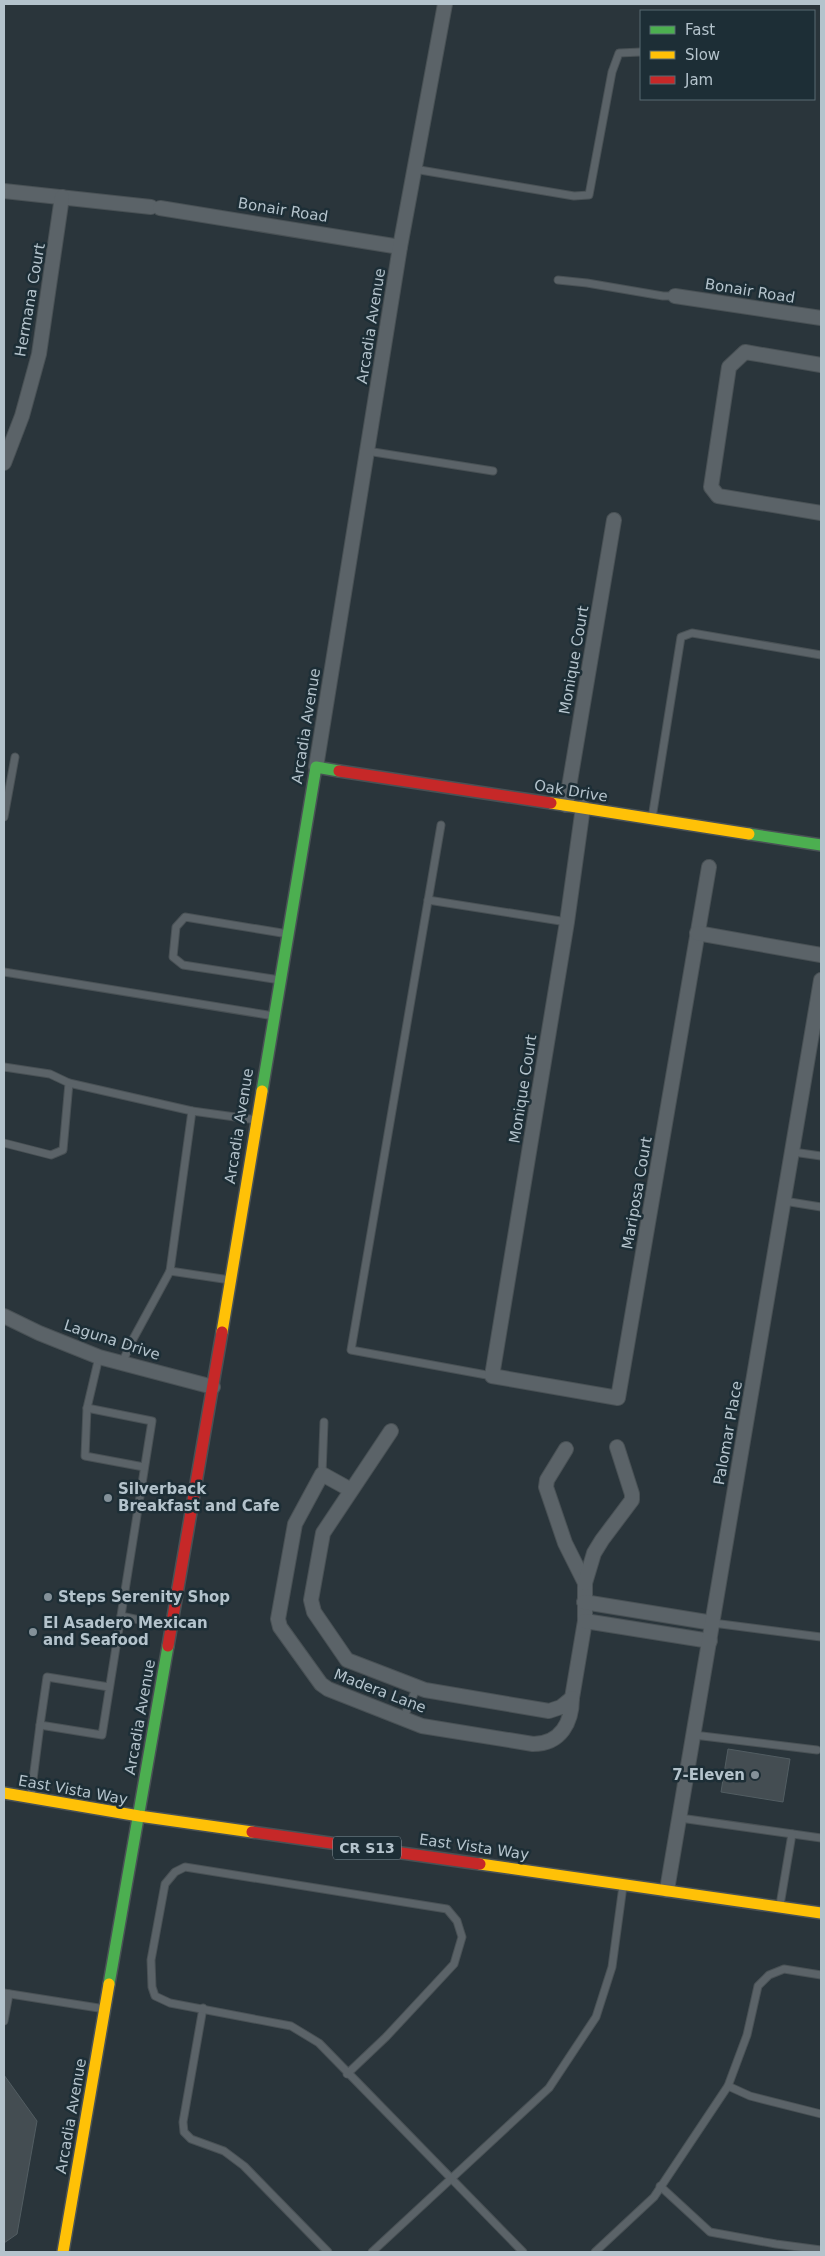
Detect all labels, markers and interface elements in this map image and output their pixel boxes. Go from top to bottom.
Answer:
legend [640,10,815,100]
text: Fast [685,21,715,39]
text: Slow [685,46,720,64]
text: Jam [684,71,713,89]
street label: Bonair Road [237,194,329,226]
street label: Hermana Court [11,242,49,358]
street label: Arcadia Avenue [353,267,389,385]
street label: Bonair Road [704,275,796,307]
street label: Monique Court [556,604,592,716]
street label: Arcadia Avenue [288,667,324,785]
street label: Oak Drive [533,776,609,806]
street label: Monique Court [506,1033,541,1145]
street label: Arcadia Avenue [221,1067,257,1185]
street label: Mariposa Court [618,1135,656,1251]
street label: Laguna Drive [62,1316,162,1364]
street label: Palomar Place [710,1379,746,1487]
place label: Silverback Breakfast and Cafe [118,1480,280,1515]
marker: Silverback Breakfast and Cafe [102,1492,114,1504]
place label: Steps Serenity Shop [58,1588,230,1606]
marker: Steps Serenity Shop [42,1591,54,1603]
place label: El Asadero Mexican and Seafood [43,1614,208,1649]
marker: El Asadero Mexican and Seafood [27,1626,39,1638]
street label: Arcadia Avenue [121,1658,159,1776]
street label: Madera Lane [331,1665,429,1717]
place label: 7-Eleven [672,1766,745,1784]
marker: 7-Eleven [749,1769,761,1781]
street label: East Vista Way [17,1772,129,1809]
street label: East Vista Way [418,1830,530,1864]
road number: CR S13 [333,1836,401,1860]
street label: Arcadia Avenue [52,2057,90,2175]

